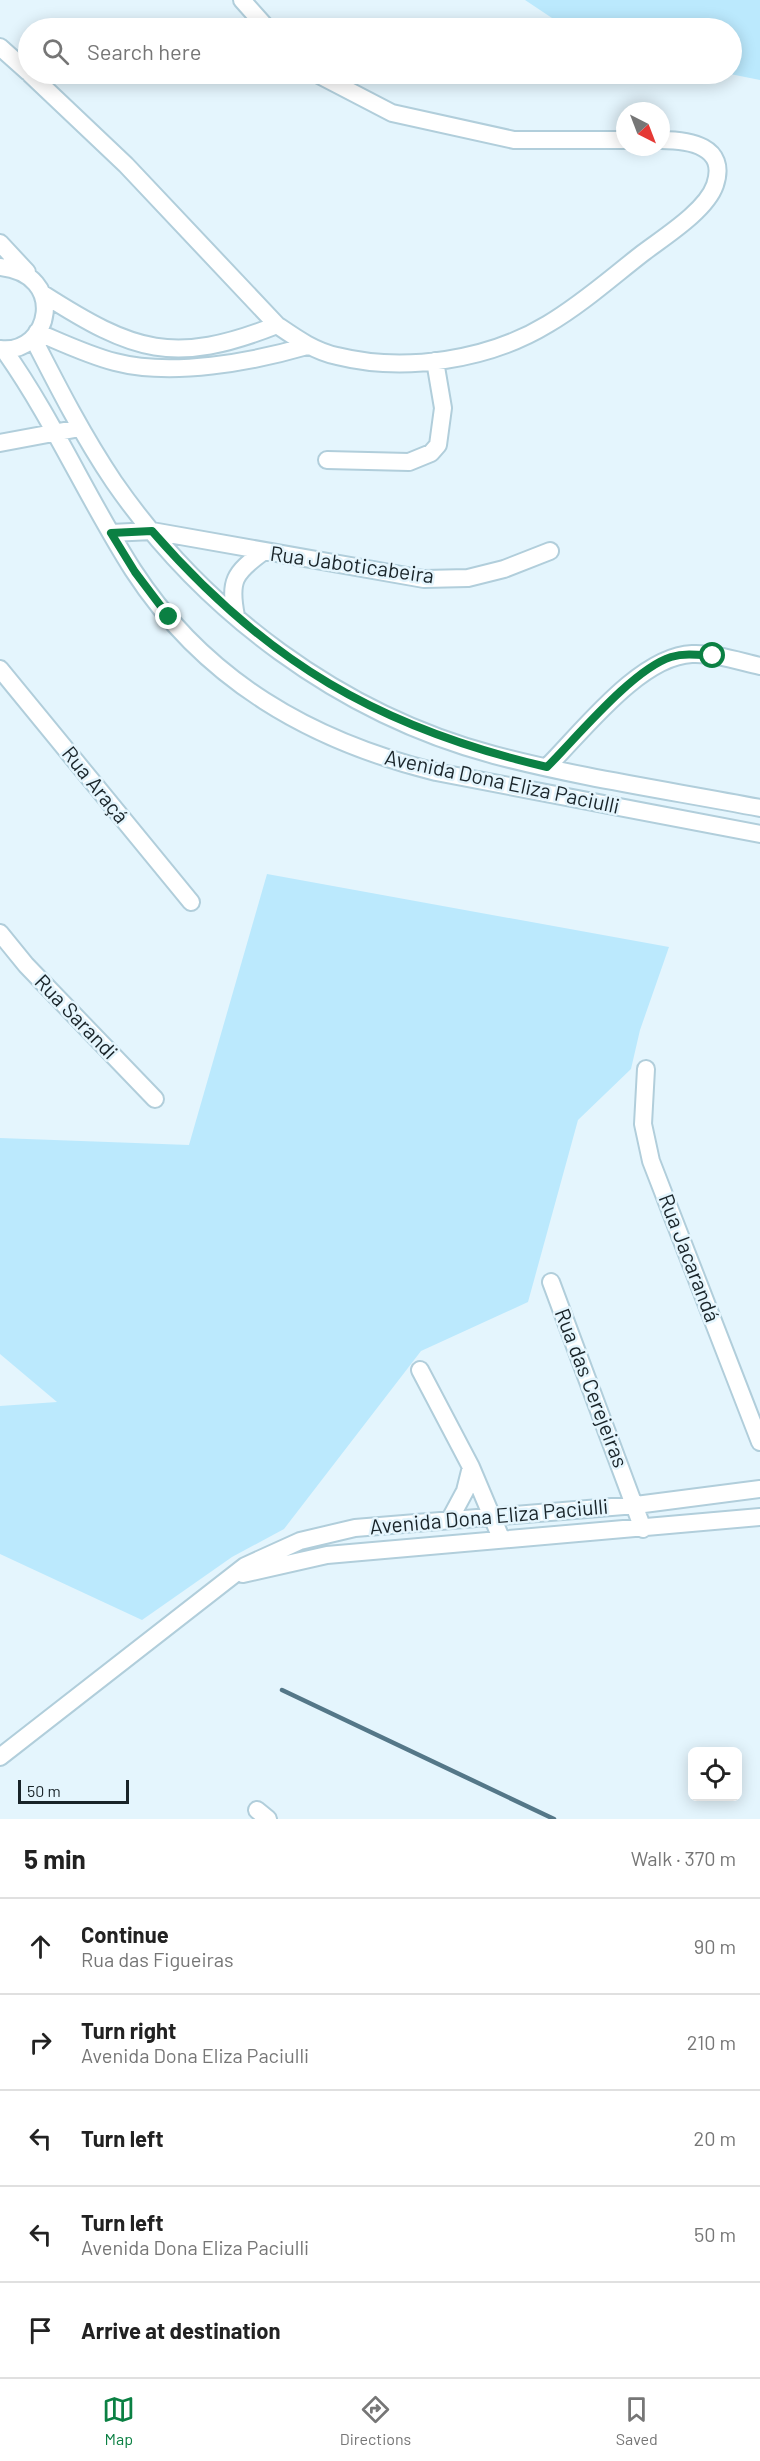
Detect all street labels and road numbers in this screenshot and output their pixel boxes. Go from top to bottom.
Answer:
street label: Rua Jaboticabeira [269,540,436,587]
street label: Rua Araçá [58,741,135,828]
street label: Avenida Dona Eliza Paciulli [383,743,622,818]
street label: Rua Sarandi [30,968,124,1064]
street label: Rua Jacarandá [655,1190,726,1325]
street label: Rua das Cerejeiras [551,1304,634,1471]
street label: Avenida Dona Eliza Paciulli [368,1493,609,1538]

